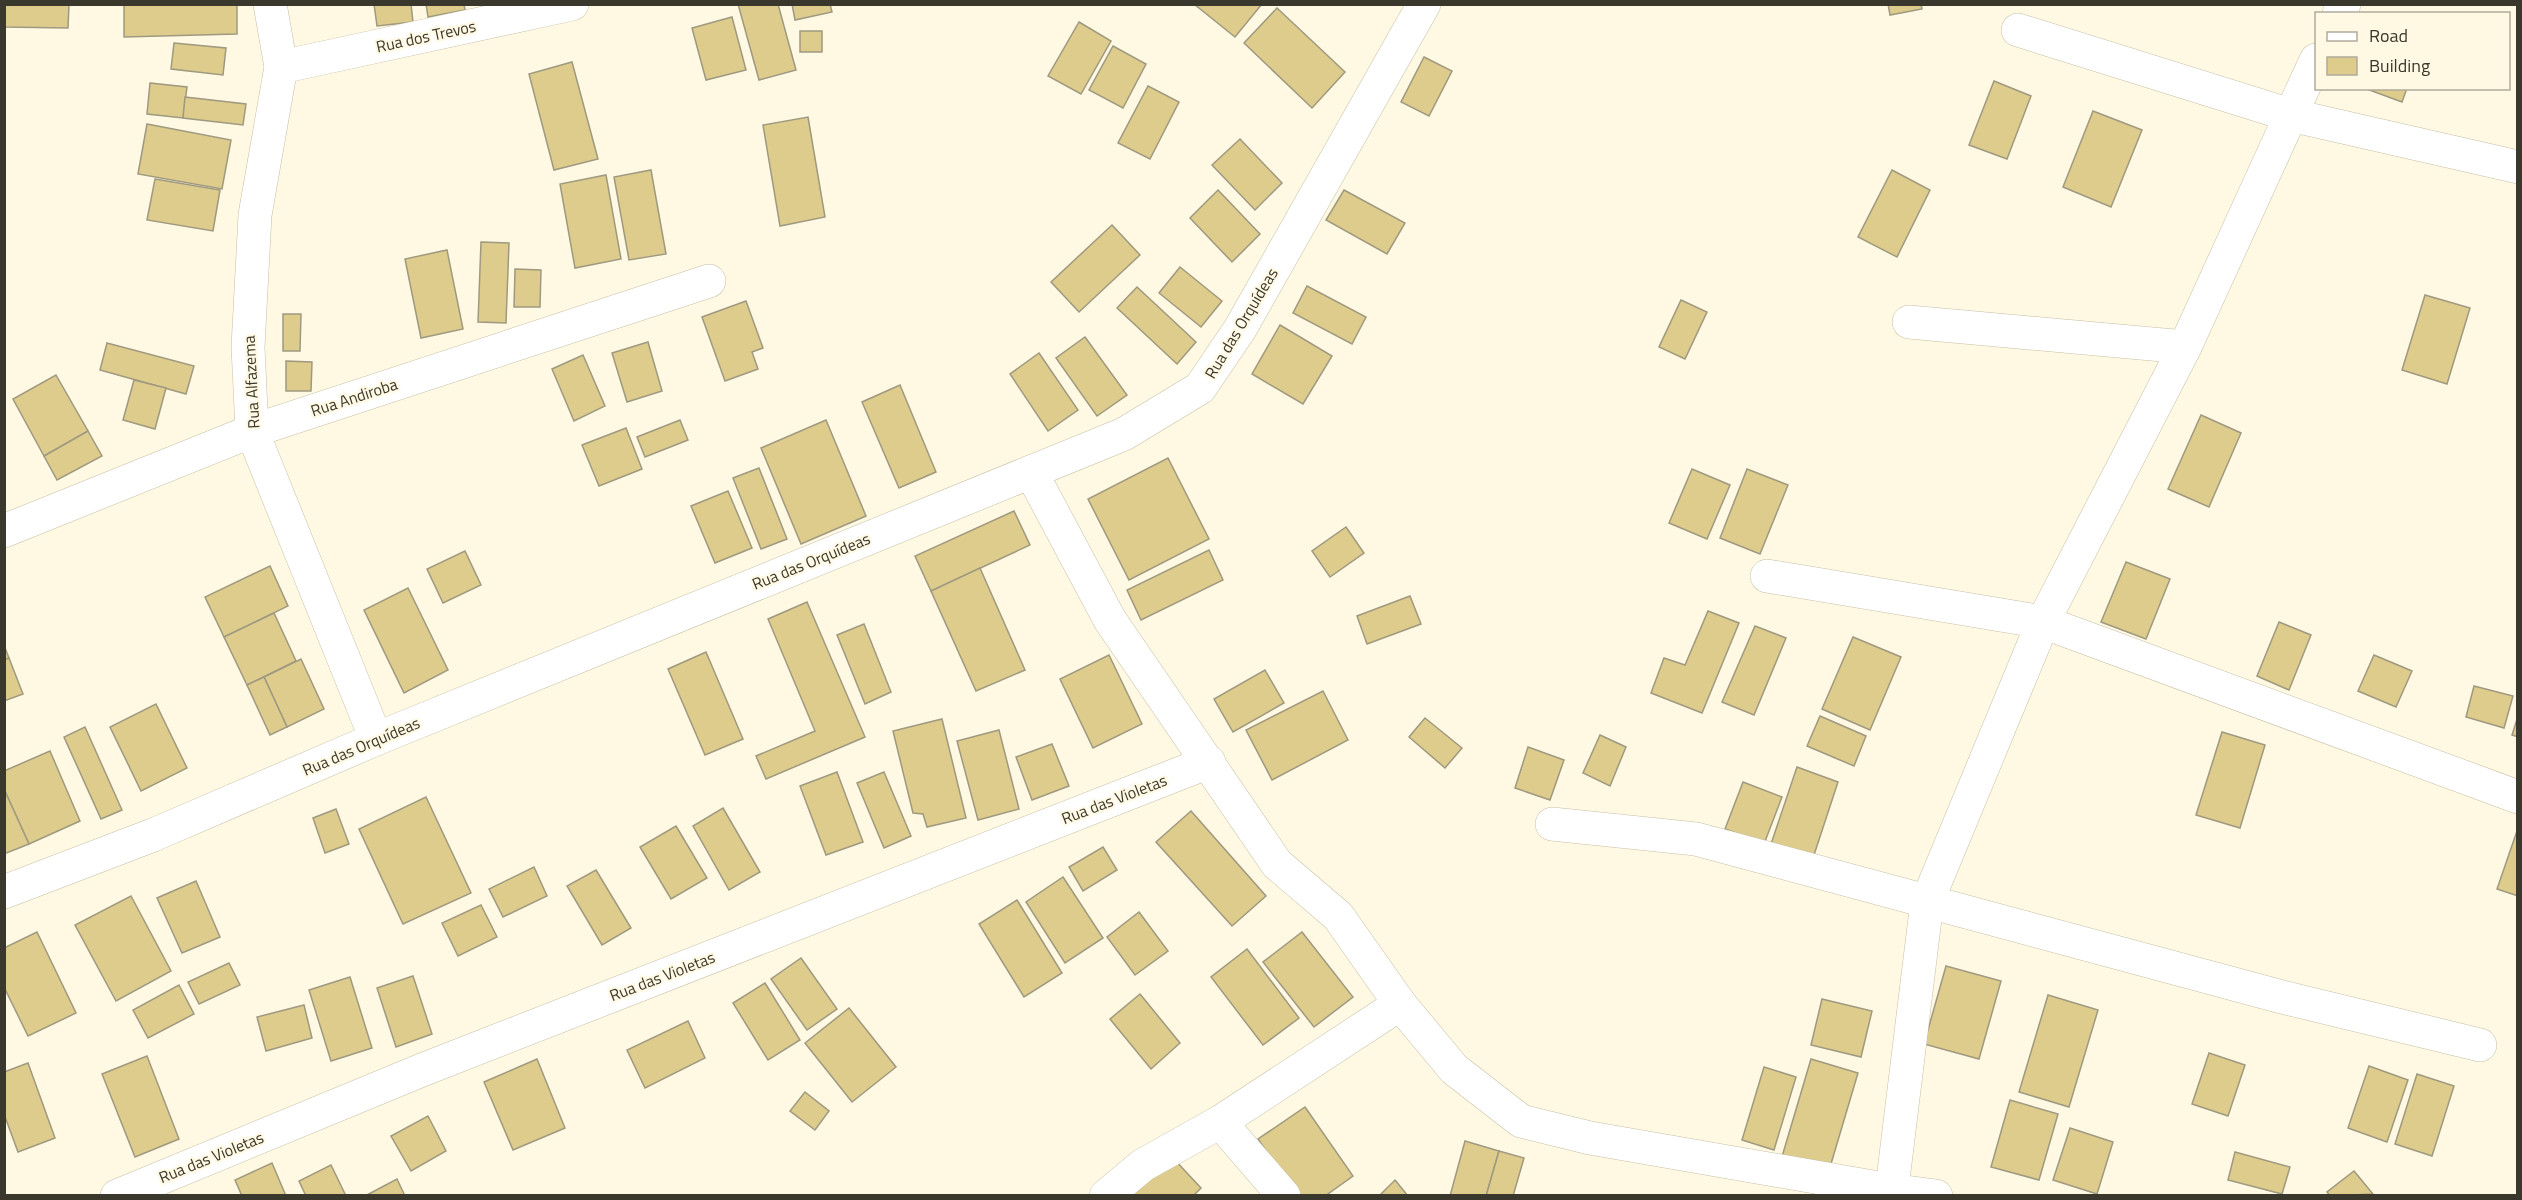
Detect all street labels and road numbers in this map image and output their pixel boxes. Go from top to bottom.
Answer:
street label: Rua dos Trevos [374,14,478,58]
street label: Rua das Orquídeas [1198,263,1284,383]
street label: Rua Alfazema [237,335,265,429]
street label: Rua Andiroba [307,372,401,422]
street label: Rua das Orquídeas [748,526,874,596]
street label: Rua das Orquídeas [299,710,423,782]
street label: Rua das Violetas [1058,768,1170,830]
street label: Rua das Violetas [606,945,718,1007]
street label: Rua das Violetas [155,1125,267,1189]

